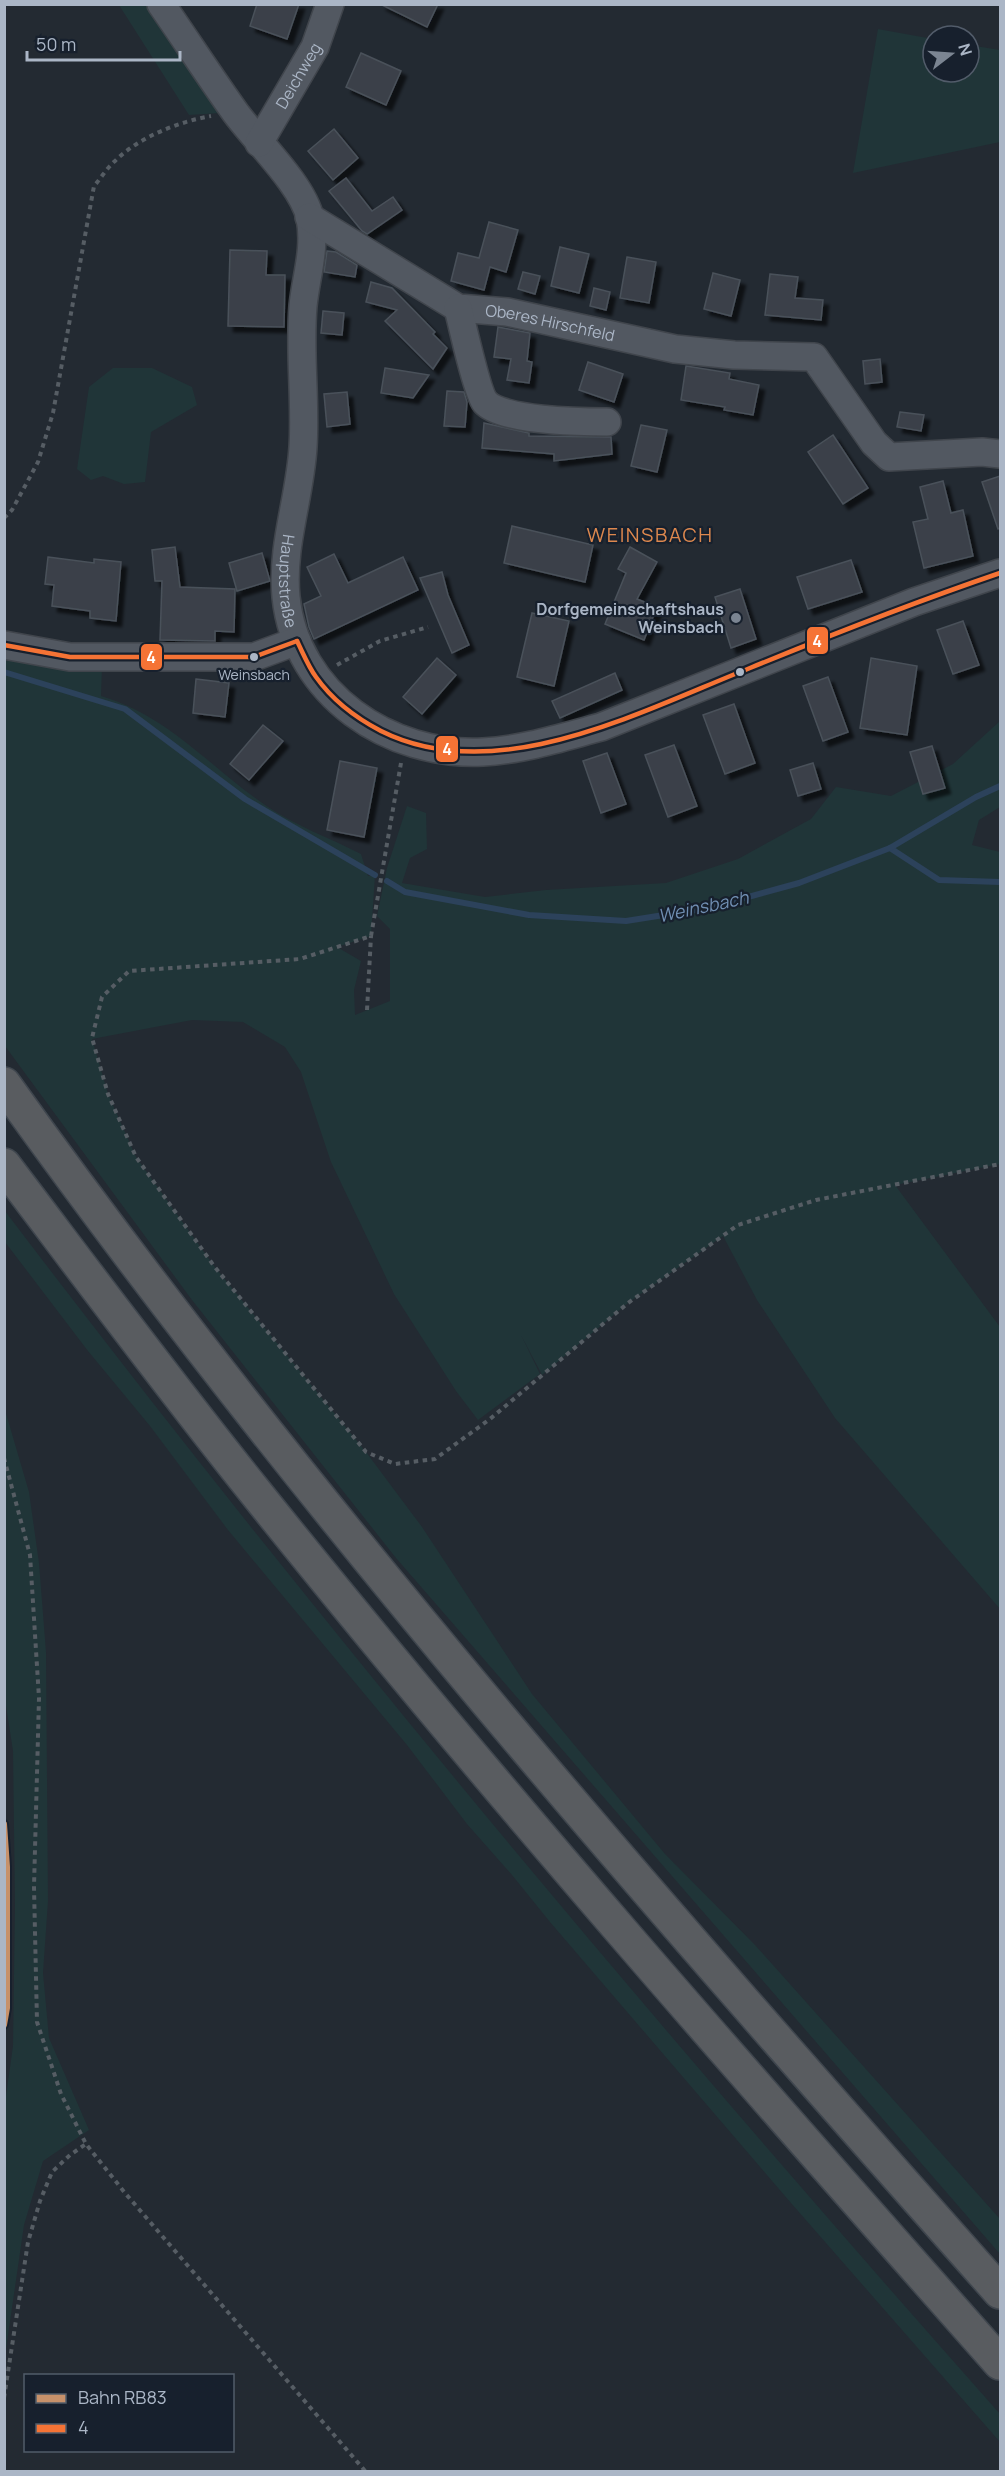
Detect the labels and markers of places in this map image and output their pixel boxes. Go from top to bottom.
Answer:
place label: Dorfgemeinschaftshaus Weinsbach [536,598,724,638]
marker: Dorfgemeinschaftshaus Weinsbach [729,611,743,625]
marker: Weinsbach [248,651,260,663]
place label: Weinsbach [218,665,290,684]
unlabelled marker [734,666,746,678]

